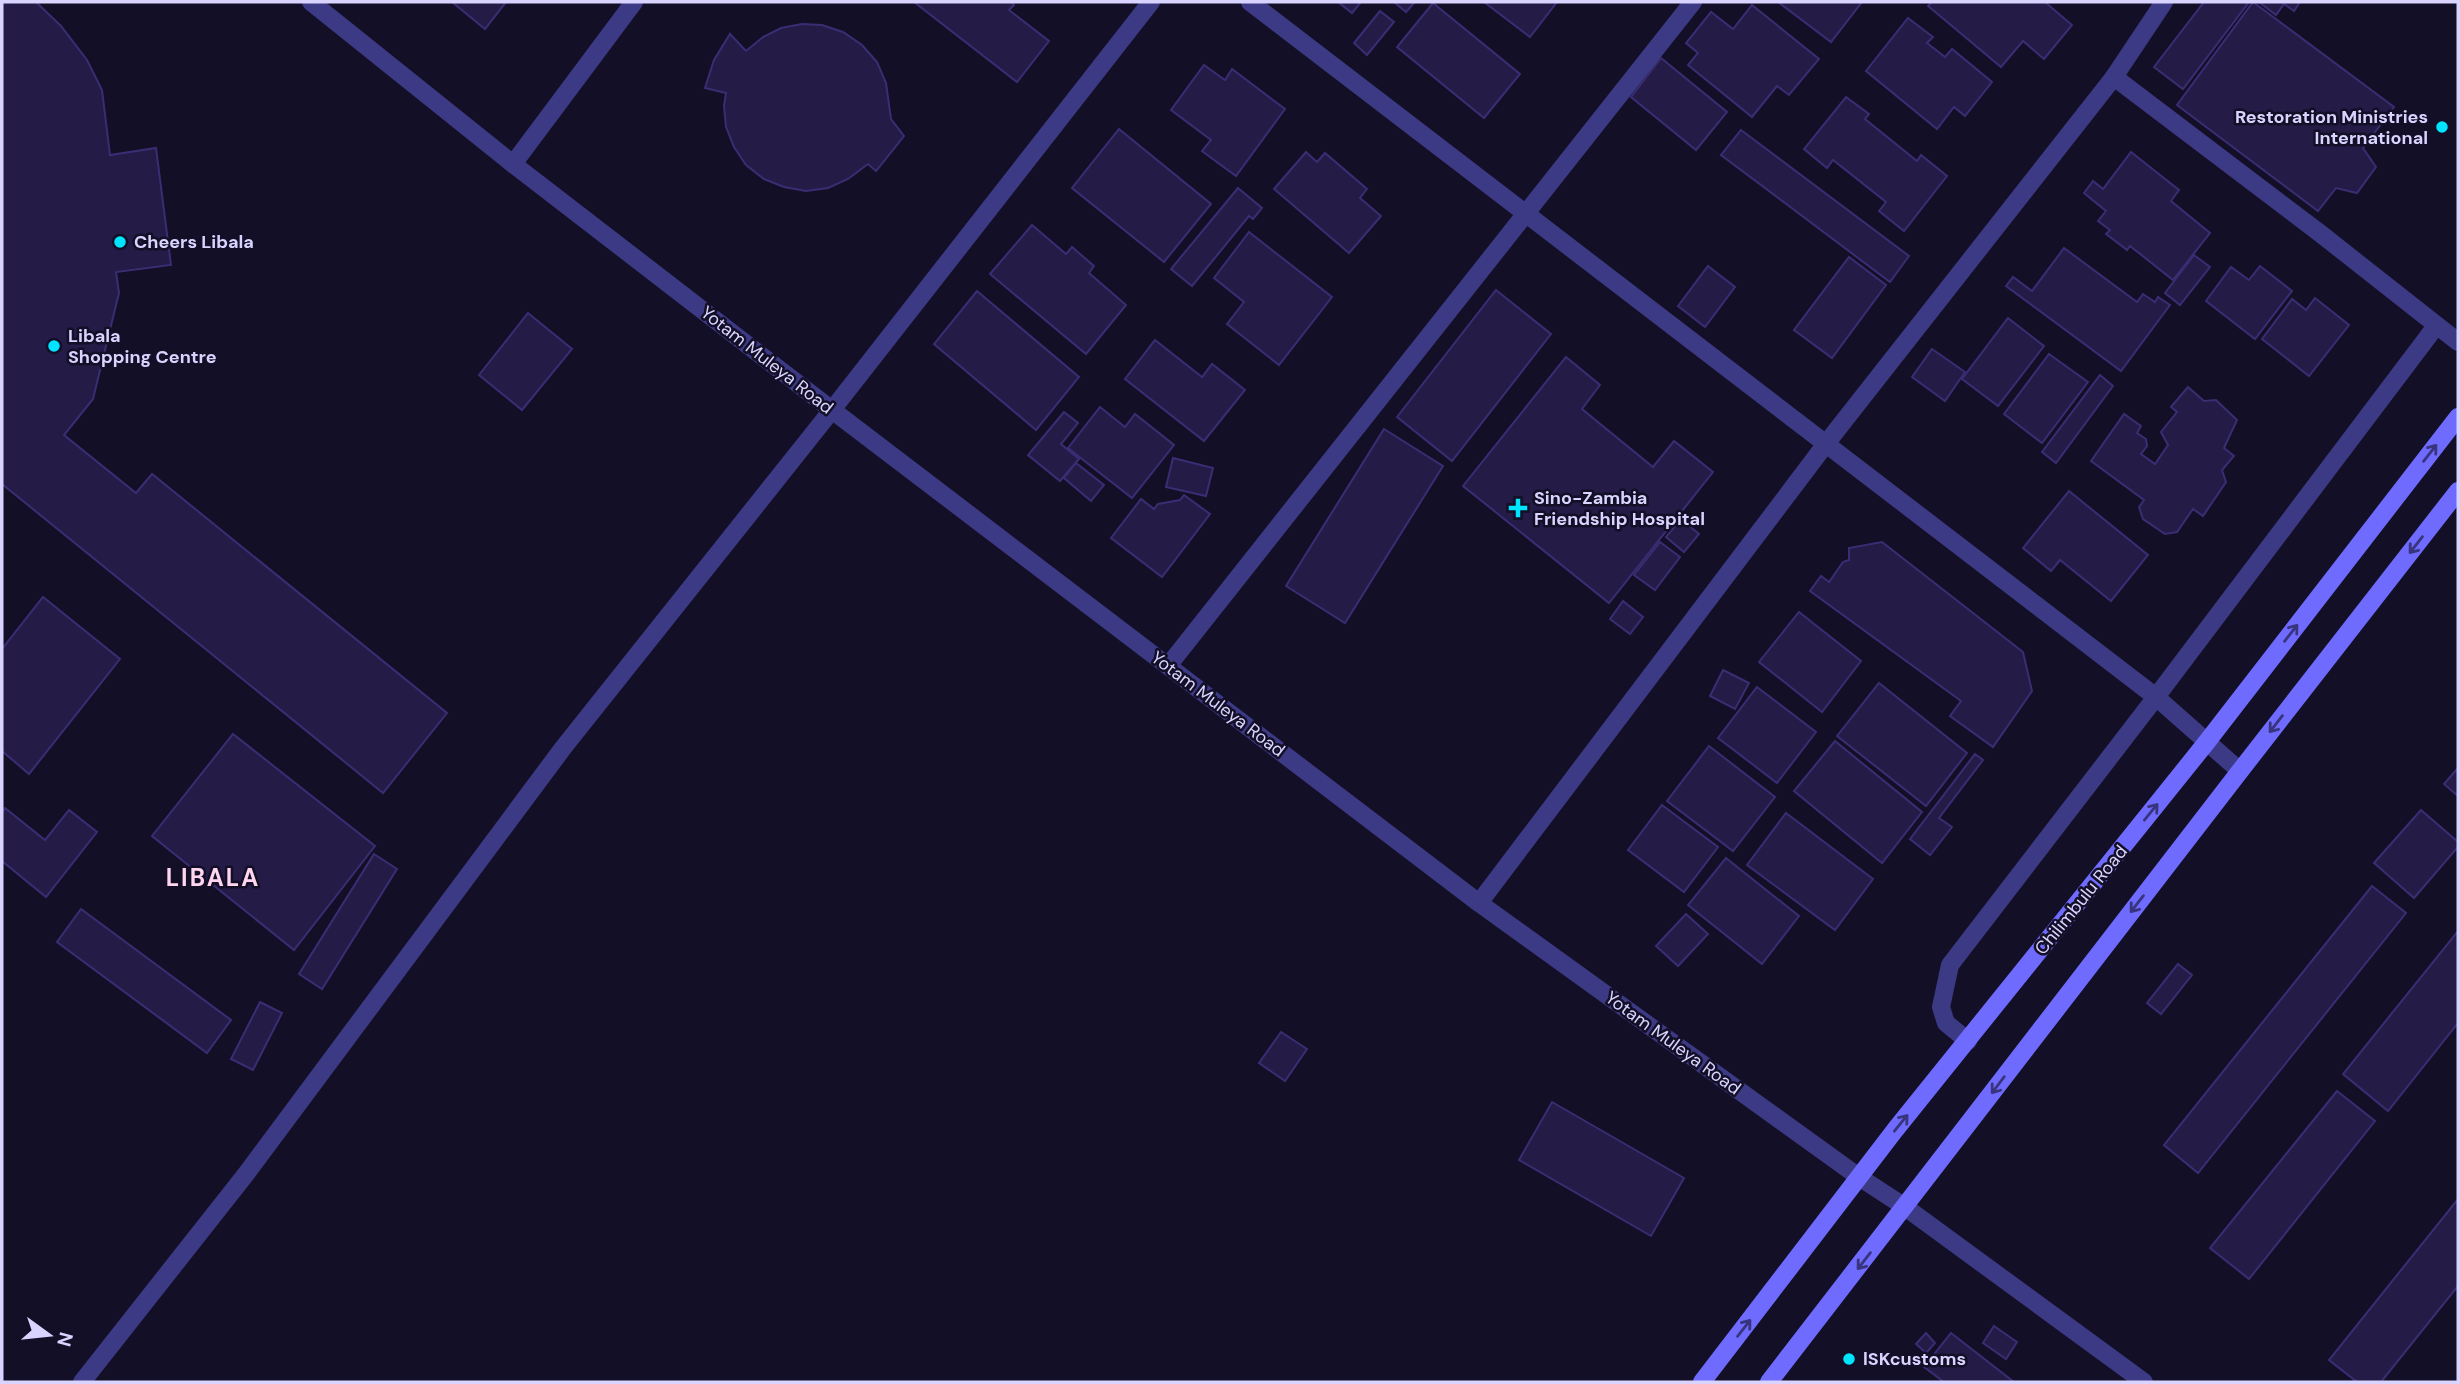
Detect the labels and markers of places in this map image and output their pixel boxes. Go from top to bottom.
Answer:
place label: Restoration Ministries International [2235,105,2428,150]
marker: Restoration Ministries International [2434,119,2450,135]
place label: Cheers Libala [134,230,254,254]
marker: Cheers Libala [112,234,128,250]
place label: Libala Shopping Centre [68,324,217,369]
marker: Libala Shopping Centre [46,338,62,354]
place label: Sino-Zambia Friendship Hospital [1534,486,1705,531]
marker: Sino-Zambia Friendship Hospital [1508,498,1528,518]
place label: lSKcustoms [1863,1347,1966,1371]
marker: lSKcustoms [1841,1351,1857,1367]

